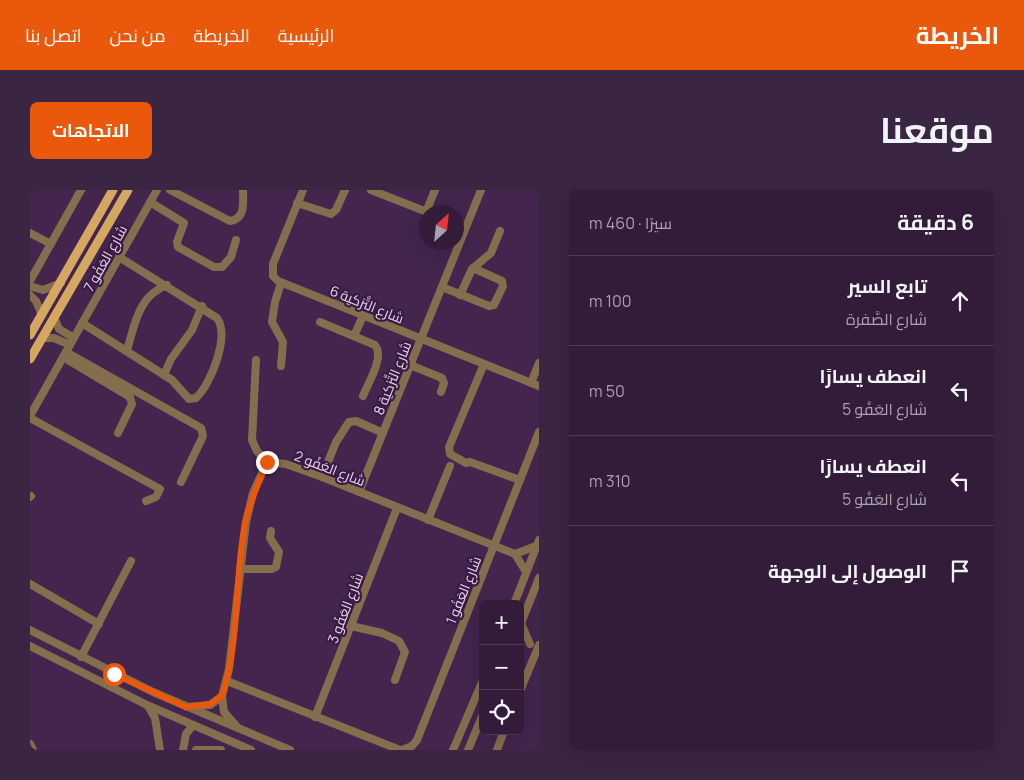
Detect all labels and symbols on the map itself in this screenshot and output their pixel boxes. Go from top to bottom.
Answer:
north arrow [419,205,464,250]
street label: شارع العَفُو 7 [79,221,131,295]
street label: شارع التَّزكية 6 [327,281,407,327]
street label: شارع التَّزكية 8 [369,338,415,418]
street label: شارع العَفُو 2 [292,446,368,490]
route end [256,451,279,474]
street label: شارع العَفُو 1 [441,553,485,627]
street label: شارع العَفُو 3 [323,570,367,646]
route start [103,663,126,686]

